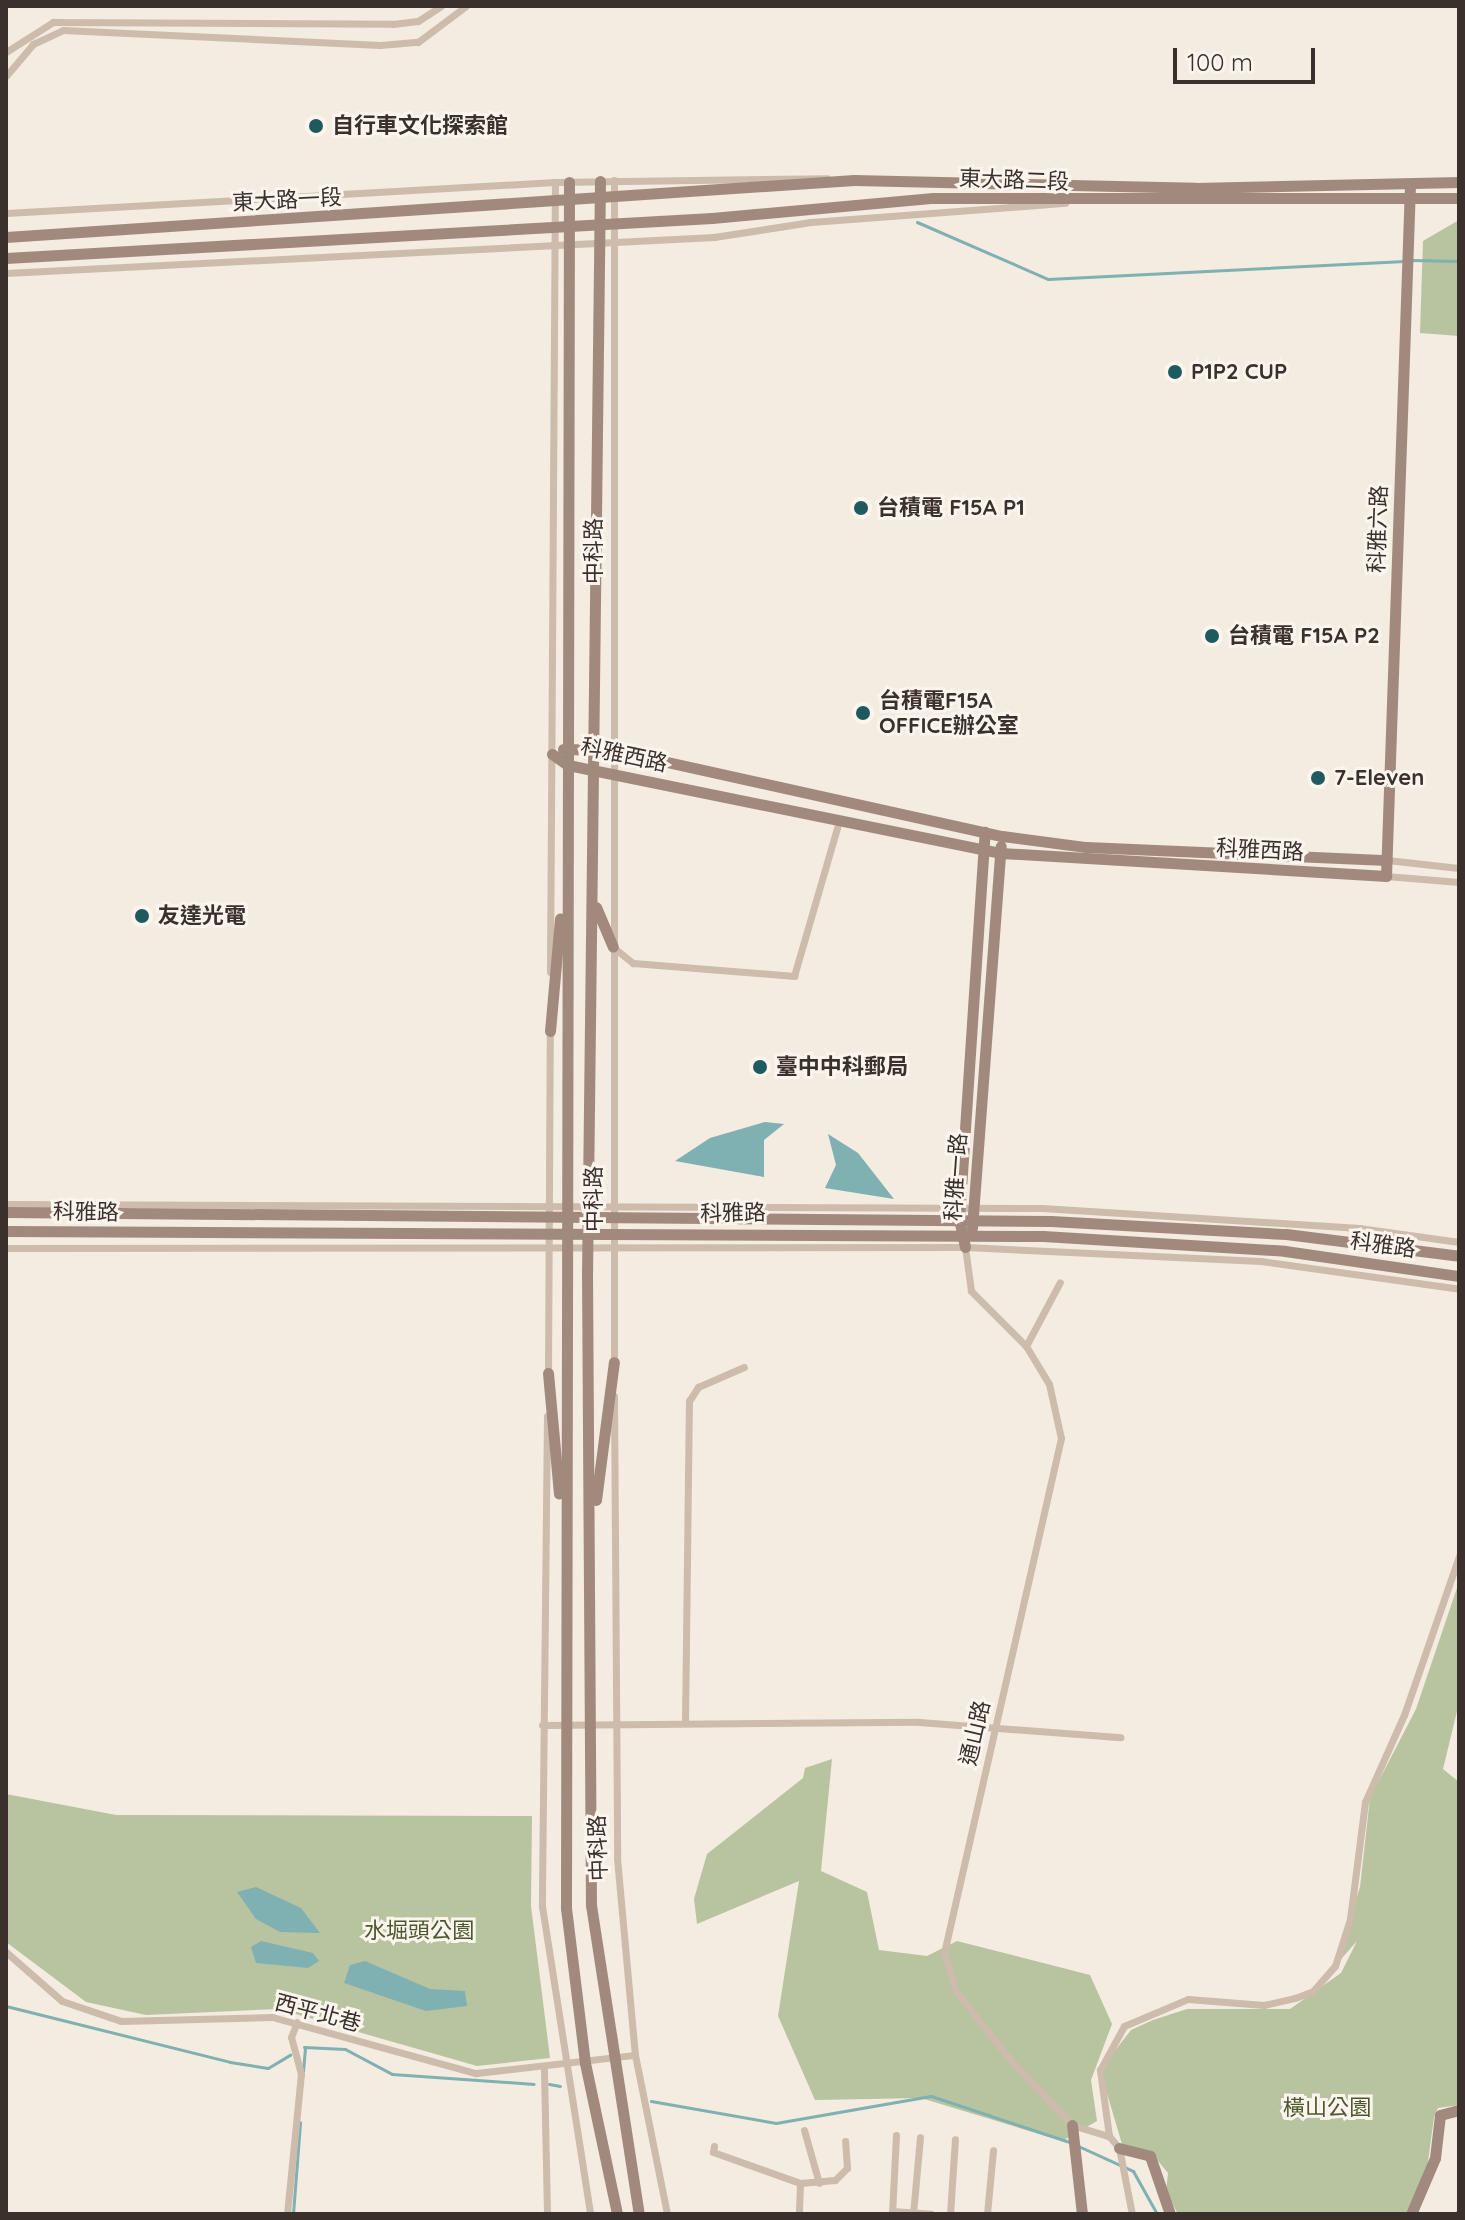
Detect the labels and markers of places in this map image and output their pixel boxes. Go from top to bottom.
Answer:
place label: 自行車文化探索館 [332,113,508,139]
marker: 自行車文化探索館 [307,117,325,135]
place label: P1P2 CUP [1191,359,1287,385]
marker: P1P2 CUP [1166,363,1184,381]
place label: 台積電 F15A P1 [877,495,1025,521]
marker: 台積電 F15A P1 [852,499,870,517]
place label: 台積電 F15A P2 [1228,623,1380,649]
marker: 台積電 F15A P2 [1203,627,1221,645]
place label: 台積電F15A OFFICE辦公室 [879,687,1019,738]
marker: 台積電F15A OFFICE辦公室 [854,704,872,722]
place label: 7-Eleven [1334,765,1424,791]
marker: 7-Eleven [1309,769,1327,787]
place label: 友達光電 [158,903,246,929]
marker: 友達光電 [133,907,151,925]
place label: 臺中中科郵局 [776,1054,908,1080]
marker: 臺中中科郵局 [751,1058,769,1076]

